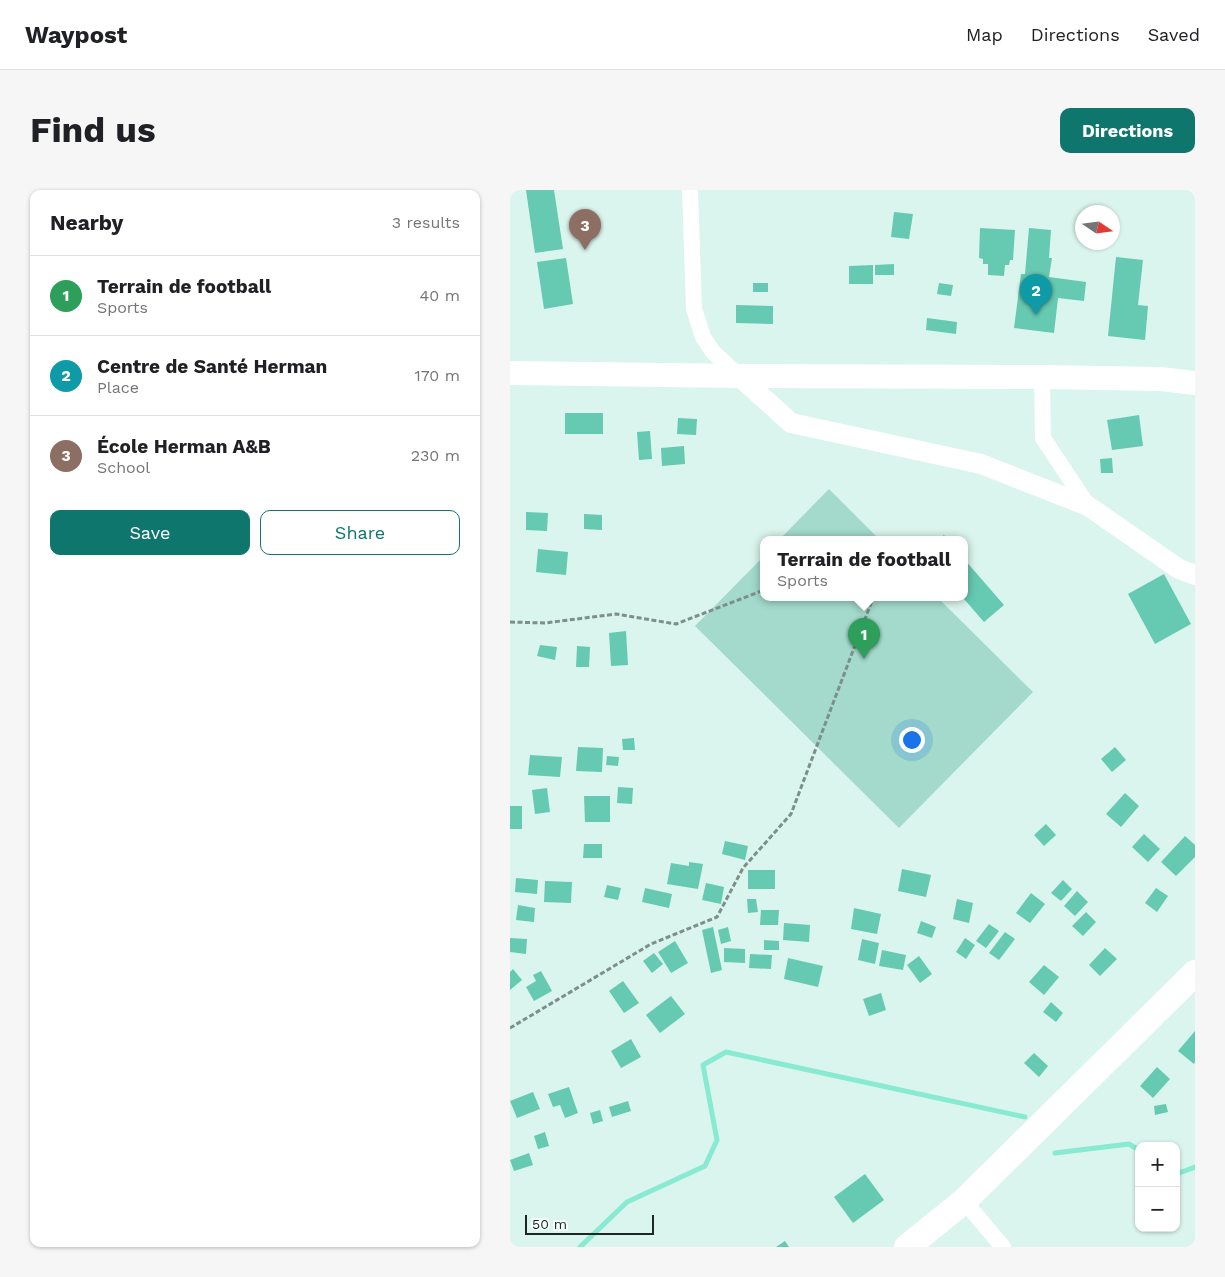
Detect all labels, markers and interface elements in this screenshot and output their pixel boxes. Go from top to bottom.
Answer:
text: Waypost [25,21,127,49]
text: Map [966,24,1003,45]
text: Directions [1031,24,1120,45]
text: Saved [1148,24,1200,45]
button: Directions [1060,108,1195,153]
text: Find us [30,109,156,151]
north arrow [1075,205,1120,250]
pin: 3 [569,209,601,250]
text: Nearby [50,210,123,235]
text: 3 results [392,213,460,232]
pin: 2 [1020,274,1052,315]
text: Terrain de football [97,275,271,298]
text: 1 [63,286,69,305]
text: 40 m [420,286,460,305]
text: Sports [97,298,148,317]
text: Centre de Santé Herman [97,355,327,378]
text: 2 [61,366,71,385]
text: 170 m [414,366,460,385]
text: Place [97,378,139,397]
text: École Herman A&B [97,435,271,458]
text: 3 [61,446,71,465]
text: 230 m [411,446,460,465]
text: School [97,458,150,477]
button: Save [50,510,250,555]
button: Share [260,510,460,555]
popup [760,536,968,601]
text: Terrain de football [777,548,951,571]
text: Sports [777,571,828,590]
pin: 1 [848,618,880,659]
your location [899,727,925,753]
map controls [1135,1142,1180,1232]
button: + [1135,1142,1180,1187]
button: − [1135,1187,1180,1232]
scale bar [525,1212,654,1235]
text: 50 m [532,1216,567,1232]

